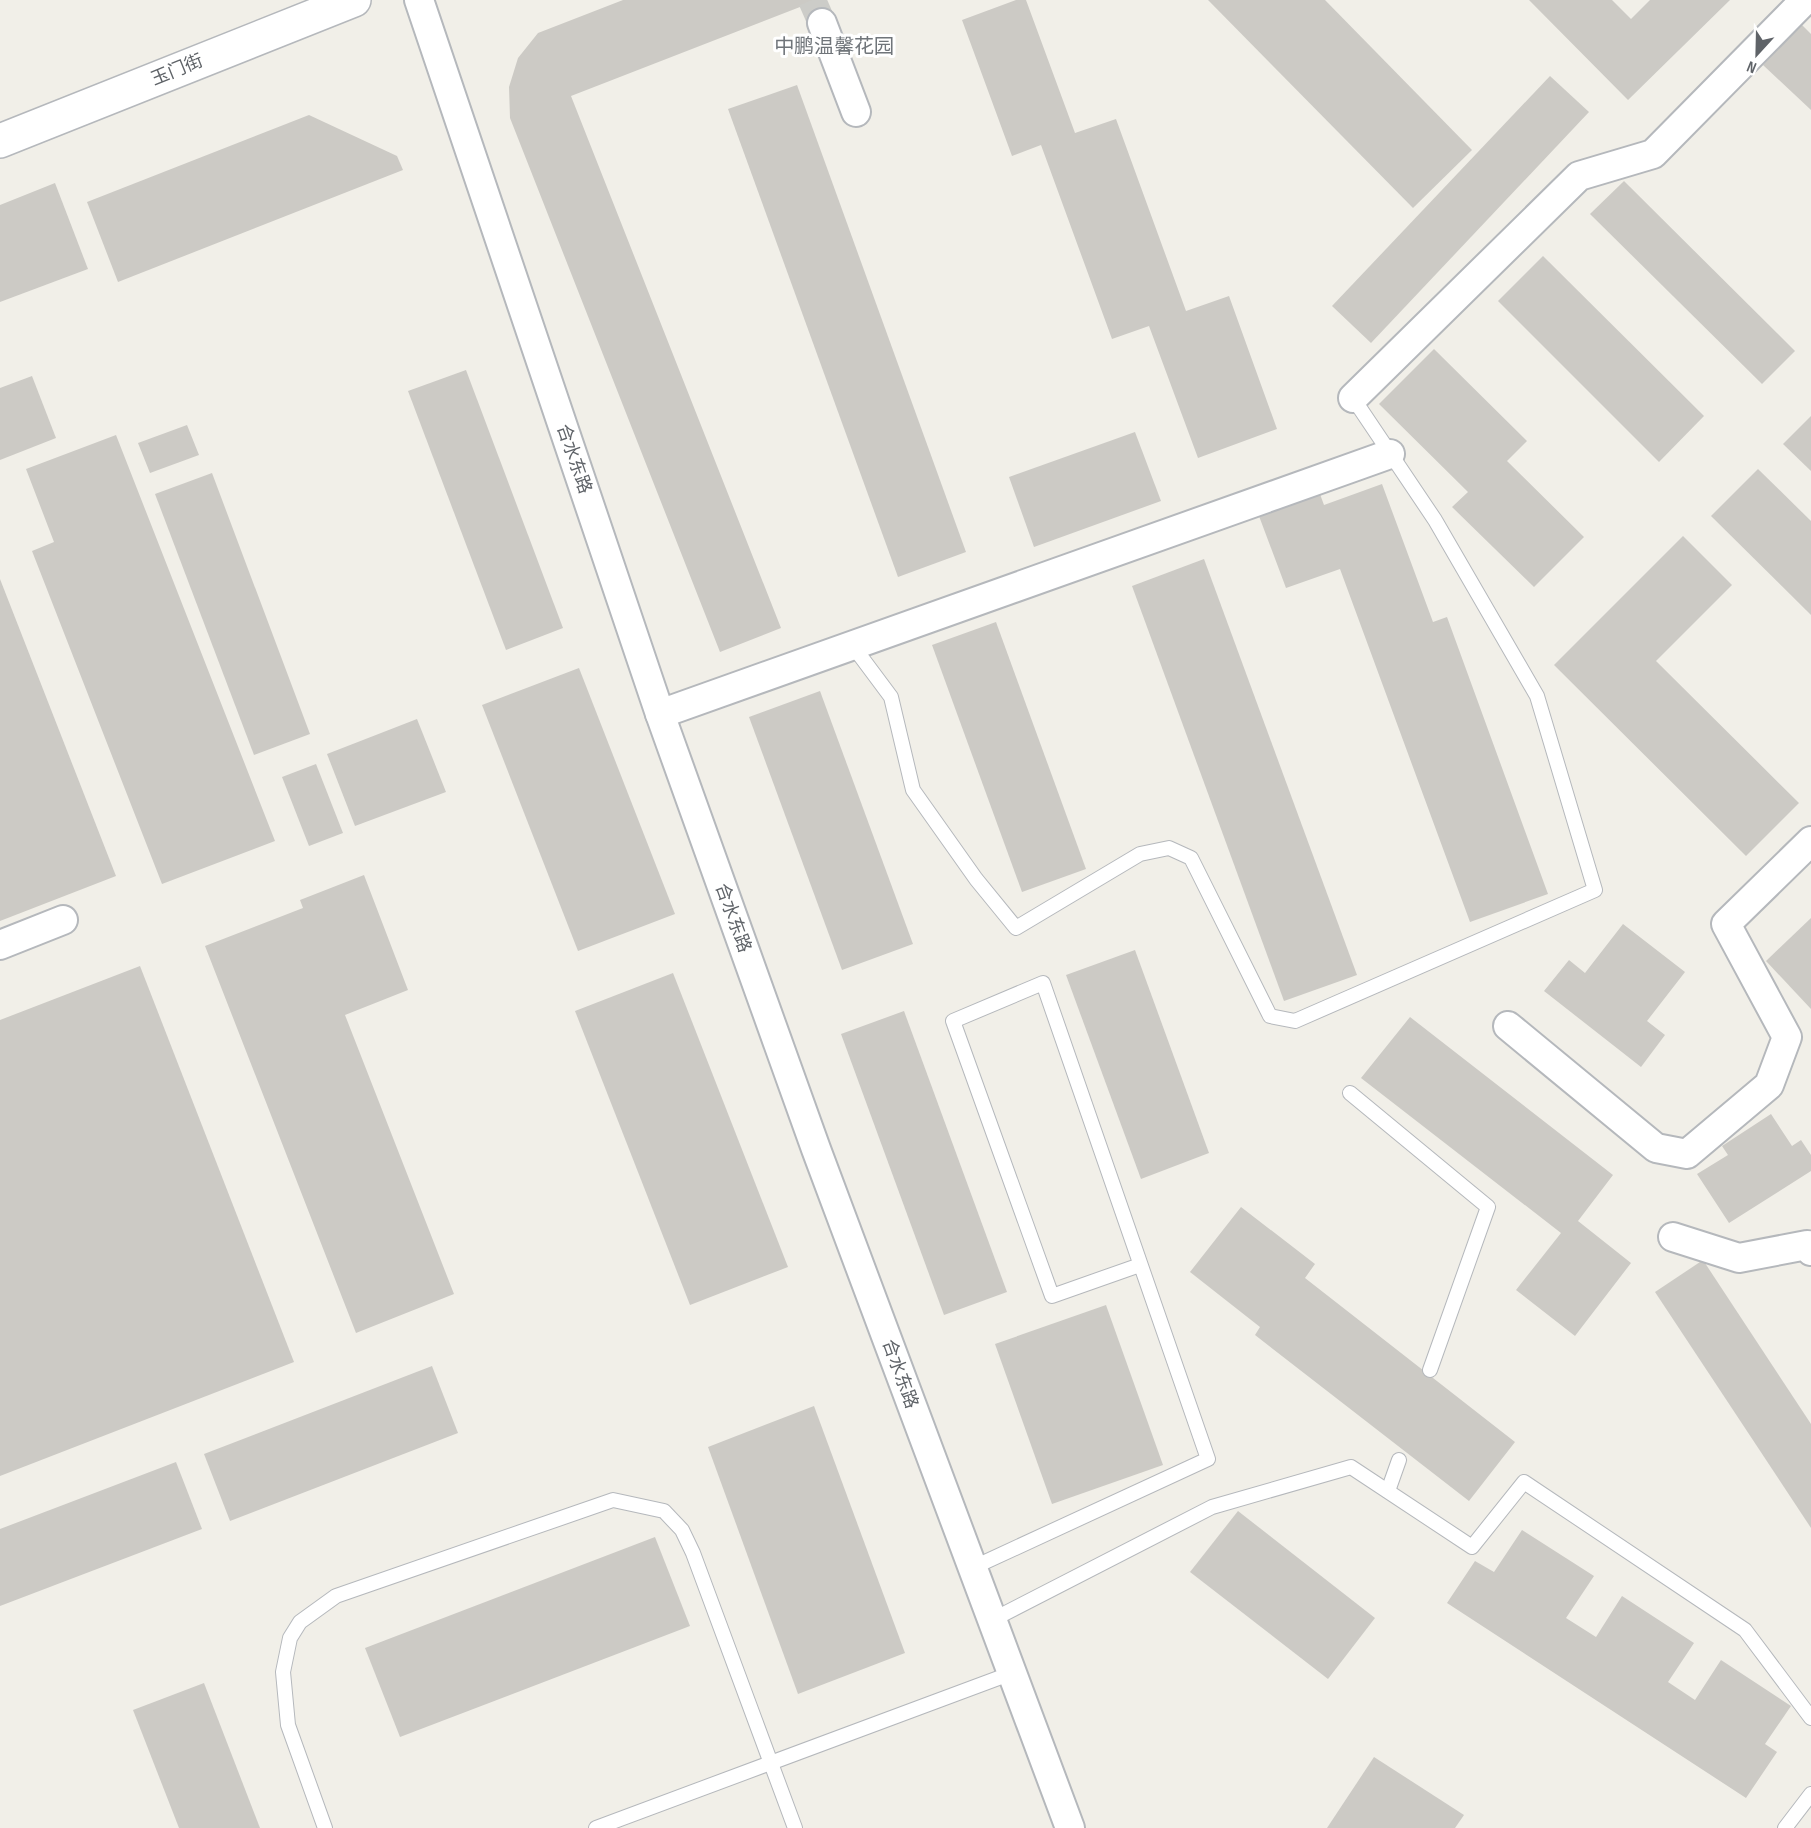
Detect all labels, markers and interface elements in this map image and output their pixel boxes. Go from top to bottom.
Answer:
north arrow [1727,24,1787,84]
district label: 中鹏温馨花园 [774,35,894,59]
street label: 玉门街 [148,50,206,90]
text: N [1744,56,1759,77]
street label: 合水东路 [552,422,596,496]
street label: 合水东路 [711,881,755,955]
street label: 合水东路 [878,1337,922,1411]

